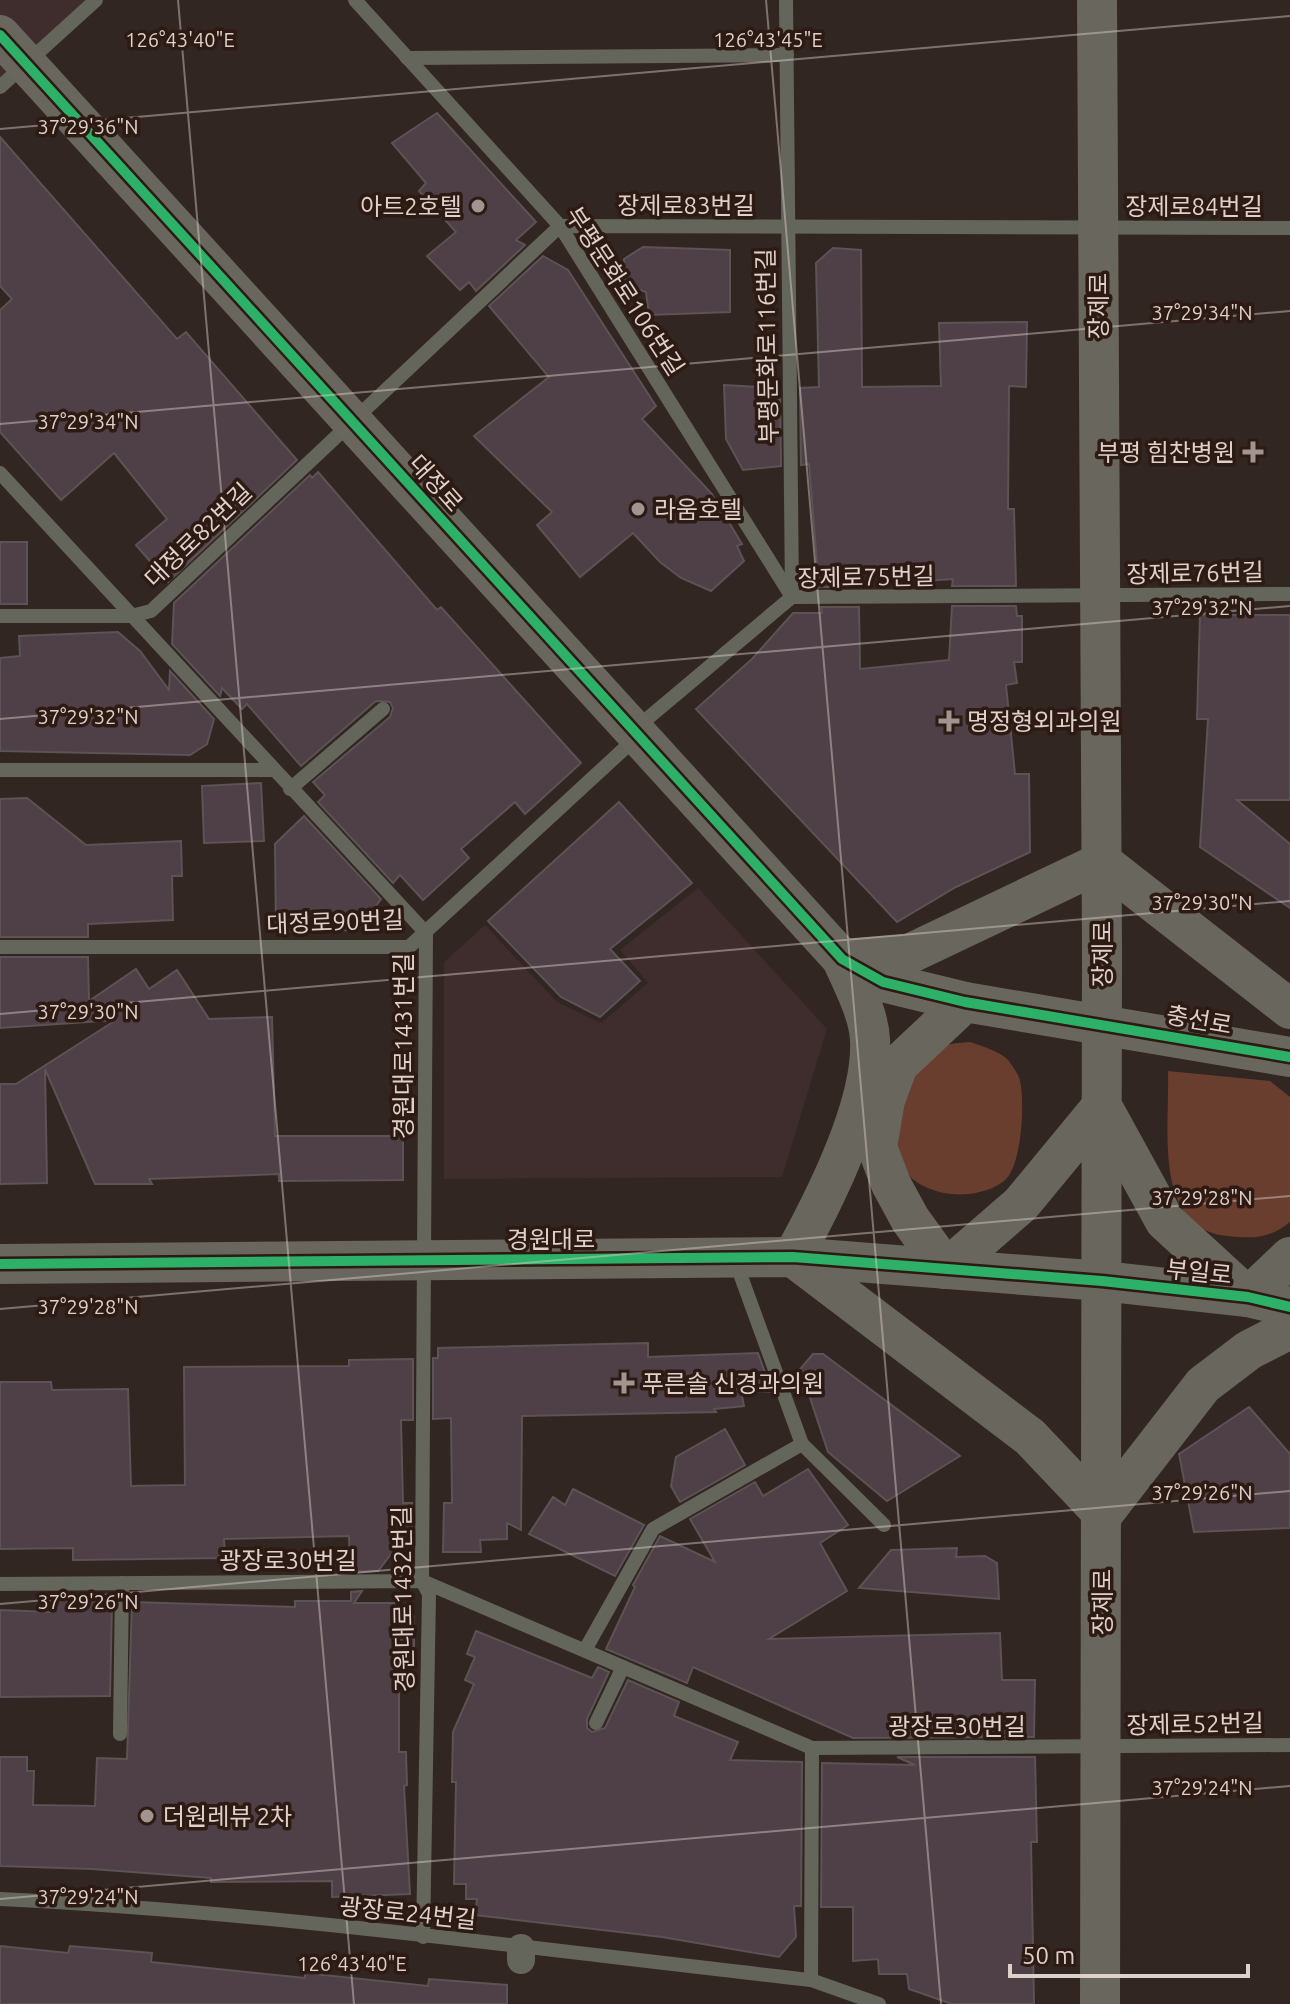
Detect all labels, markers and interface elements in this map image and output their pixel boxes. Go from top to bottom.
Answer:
text: 126°43'40"E [125,28,235,51]
text: 126°43'45"E [713,28,823,51]
text: 37°29'36"N [37,115,139,138]
street label: 장제로83번길 [617,192,755,219]
place label: 아트2호텔 [360,193,462,220]
street label: 장제로84번길 [1125,193,1263,220]
marker: 아트2호텔 [469,197,487,215]
street label: 부평문화로106번길 [561,202,689,380]
street label: 부평문화로116번길 [752,248,782,444]
street label: 장제로 [1085,273,1112,339]
text: 37°29'34"N [1151,301,1253,324]
text: 37°29'34"N [37,410,139,433]
place label: 부평 힘찬병원 [1097,439,1235,466]
marker: 부평 힘찬병원 [1242,441,1264,463]
street label: 대정로 [404,449,468,517]
street label: 대정로82번길 [139,478,257,592]
place label: 라움호텔 [654,496,742,523]
marker: 라움호텔 [629,500,647,518]
street label: 장제로76번길 [1126,558,1264,588]
street label: 장제로75번길 [797,562,935,592]
text: 37°29'32"N [1151,596,1253,619]
text: 37°29'32"N [37,705,139,728]
place label: 명정형외과의원 [967,708,1122,735]
marker: 명정형외과의원 [938,710,960,732]
text: 37°29'30"N [1151,891,1253,914]
street label: 대정로90번길 [266,906,404,938]
street label: 장제로 [1089,921,1116,987]
street label: 경원대로1431번길 [390,953,417,1139]
text: 37°29'30"N [37,1000,139,1023]
street label: 충선로 [1164,1001,1234,1039]
text: 37°29'28"N [1151,1186,1253,1209]
street label: 경원대로 [507,1226,595,1253]
street label: 부일로 [1165,1255,1233,1289]
text: 37°29'28"N [37,1295,139,1318]
place label: 푸른솔 신경과의원 [642,1370,824,1397]
marker: 푸른솔 신경과의원 [613,1372,635,1394]
text: 37°29'26"N [1151,1481,1253,1504]
street label: 경원대로1432번길 [388,1505,418,1693]
street label: 광장로30번길 [219,1547,357,1574]
street label: 장제로 [1089,1569,1116,1635]
text: 37°29'26"N [37,1590,139,1613]
street label: 장제로52번길 [1126,1709,1264,1739]
street label: 광장로30번길 [888,1713,1026,1740]
text: 37°29'24"N [1151,1776,1253,1799]
place label: 더원레뷰 2차 [163,1803,292,1830]
marker: 더원레뷰 2차 [138,1807,156,1825]
text: 37°29'24"N [37,1885,139,1908]
street label: 광장로24번길 [338,1892,478,1934]
scale bar [1010,1928,1248,1978]
text: 50 m [1022,1942,1075,1969]
text: 126°43'40"E [297,1952,407,1975]

